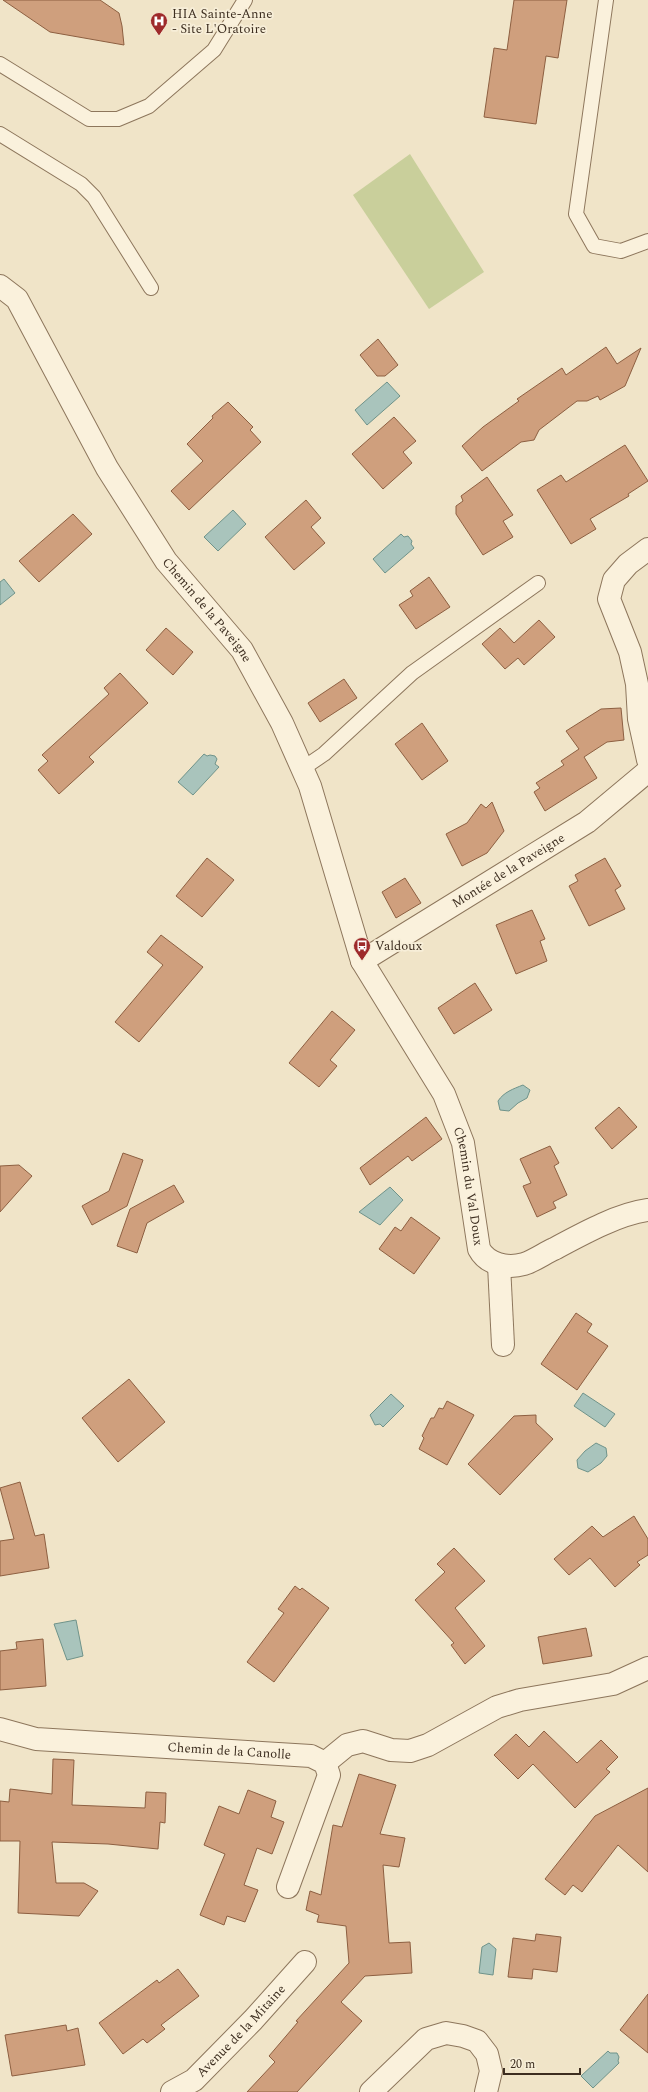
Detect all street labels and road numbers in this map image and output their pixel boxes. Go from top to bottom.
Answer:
street label: Chemin de la Paveigne [157,553,257,666]
street label: Montée de la Paveigne [448,828,569,913]
street label: Chemin du Val Doux [448,1124,488,1247]
street label: Chemin de la Canolle [167,1737,292,1765]
street label: Avenue de la Mitaine [192,1980,290,2082]

